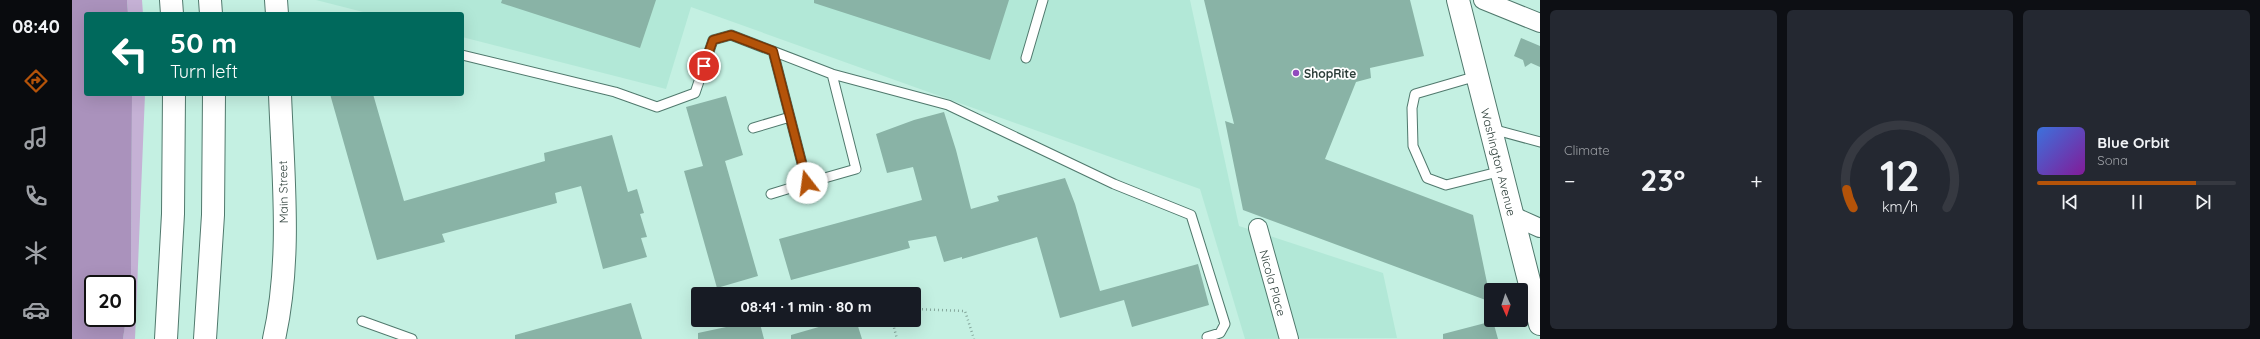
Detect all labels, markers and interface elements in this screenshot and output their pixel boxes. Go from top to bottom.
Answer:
text: 08:40 [12,15,60,38]
text: 50 m [170,25,237,60]
icon: left [104,28,156,80]
pin [687,49,721,83]
icon: arrive [693,55,715,77]
text: Turn left [170,60,238,83]
place label: ShopRite [1304,66,1356,81]
icon: directions [22,67,50,95]
marker: ShopRite [1291,68,1301,78]
street label: Washington Avenue [1478,106,1520,218]
icon: music [22,124,50,152]
text: Blue Orbit [2097,133,2170,152]
text: Climate [1564,142,1610,158]
text: 12 [1880,148,1920,200]
text: Sona [2097,152,2128,168]
street label: Main Street [275,160,291,224]
text: 23° [1640,161,1685,199]
position arrow [786,162,828,204]
text: − [1564,167,1575,195]
text: + [1750,167,1763,195]
icon: phone [22,182,50,210]
icon: previous [2059,191,2081,213]
icon: pause [2126,191,2148,213]
icon: next [2192,191,2214,213]
text: km/h [1882,197,1918,215]
icon: climate [22,239,50,267]
street label: Nicola Place [1257,248,1290,318]
speed limit sign: 20 [84,275,136,327]
north arrow [1484,283,1528,327]
map controls [1484,283,1528,327]
icon: car [22,296,50,324]
text: 08:41 · 1 min · 80 m [741,297,872,316]

